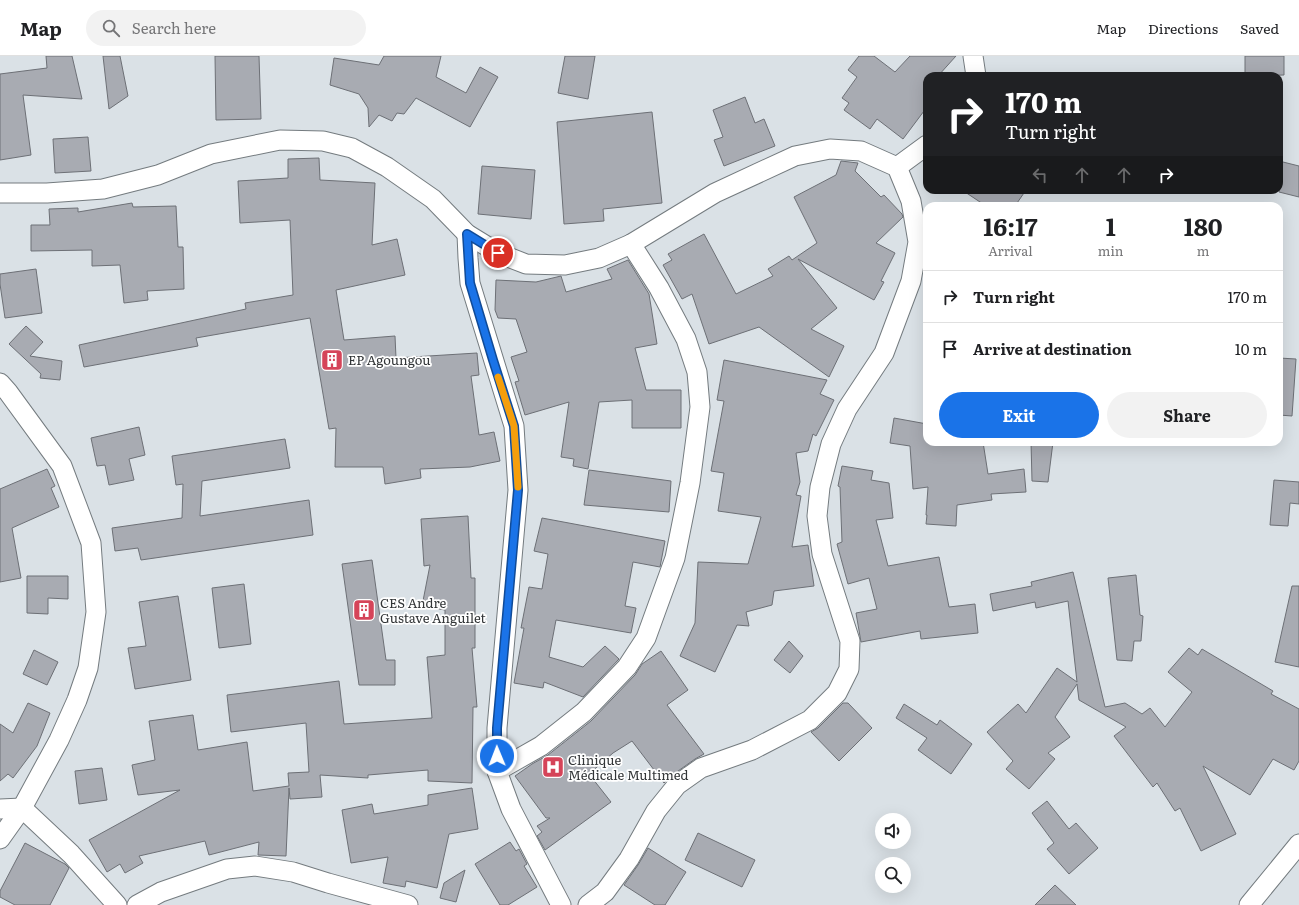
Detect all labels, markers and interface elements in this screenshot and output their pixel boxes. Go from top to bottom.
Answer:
search box [86,10,366,46]
text: Map [20,14,62,42]
text: Search here [132,16,216,39]
icon: search [100,17,122,39]
text: Map [1096,18,1126,38]
text: Directions [1148,18,1218,38]
text: Saved [1240,18,1279,38]
text: 170 m [1005,80,1082,122]
icon: right [939,88,991,140]
text: Turn right [1005,118,1096,145]
icon: left [1029,164,1051,186]
icon: ahead [1071,164,1093,186]
icon: ahead [1113,164,1135,186]
icon: right [1155,164,1177,186]
text: 16:17 [983,208,1037,243]
text: 1 [1106,208,1116,243]
text: 180 [1184,208,1223,243]
pin [481,236,515,270]
text: Arrival [988,241,1033,260]
text: min [1098,241,1123,260]
text: m [1197,241,1209,260]
icon: arrive [487,242,509,264]
text: Turn right [973,285,1055,308]
text: 170 m [1228,285,1267,308]
icon: right [939,286,961,308]
text: Arrive at destination [973,337,1132,360]
text: 10 m [1235,337,1267,360]
icon: arrive [939,338,961,360]
building icon: EP Agoungou [319,347,345,373]
place label: EP Agoungou [348,350,430,369]
button: Exit [939,392,1099,438]
button: Share [1107,392,1267,438]
place label: CES Andre Gustave Anguilet [380,593,487,627]
building icon: CES Andre Gustave Anguilet [351,597,377,623]
position arrow [476,735,518,777]
place label: Clinique Médicale Multimed [568,750,689,784]
hospital icon: Clinique Médicale Multimed [540,754,566,780]
map controls [875,813,911,893]
button: sound [875,813,911,849]
button: search [875,857,911,893]

